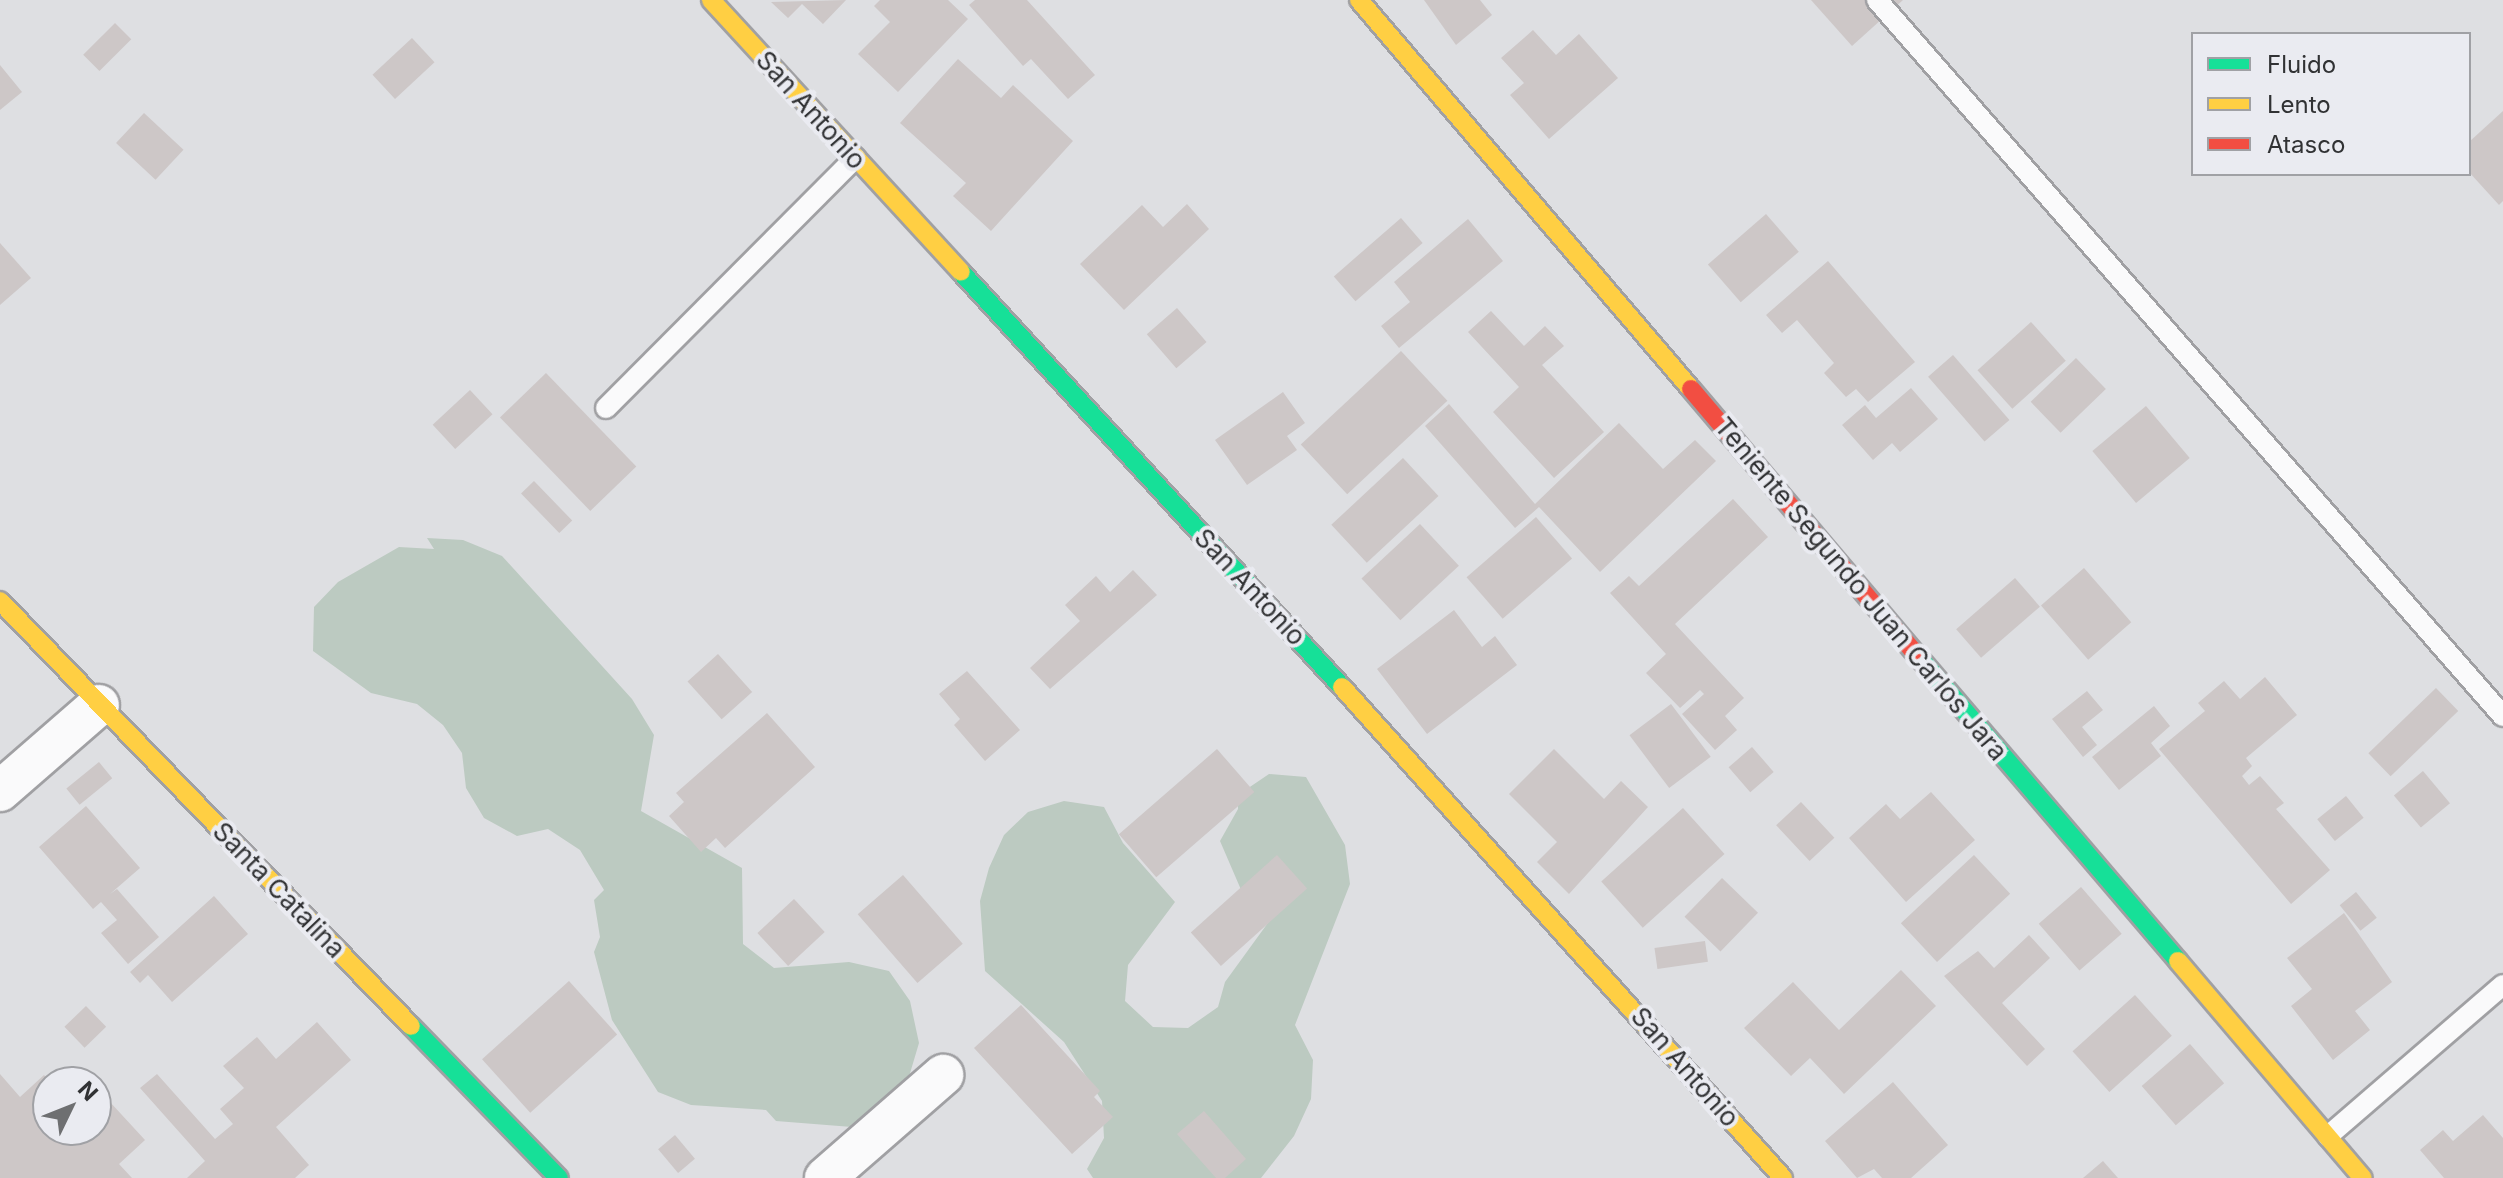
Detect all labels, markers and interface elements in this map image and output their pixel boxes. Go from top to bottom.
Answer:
legend [2191,32,2471,176]
street label: San Antonio [750,44,872,176]
text: Fluido [2267,50,2336,79]
text: Lento [2267,90,2331,119]
text: Atasco [2267,130,2345,159]
street label: Teniente Segundo Juan Carlos Jara [1708,411,2014,767]
street label: San Antonio [1188,522,1312,652]
street label: Santa Catalina [206,816,352,964]
street label: San Antonio [1625,1001,1745,1133]
north arrow [32,1066,112,1146]
text: N [73,1076,103,1106]

